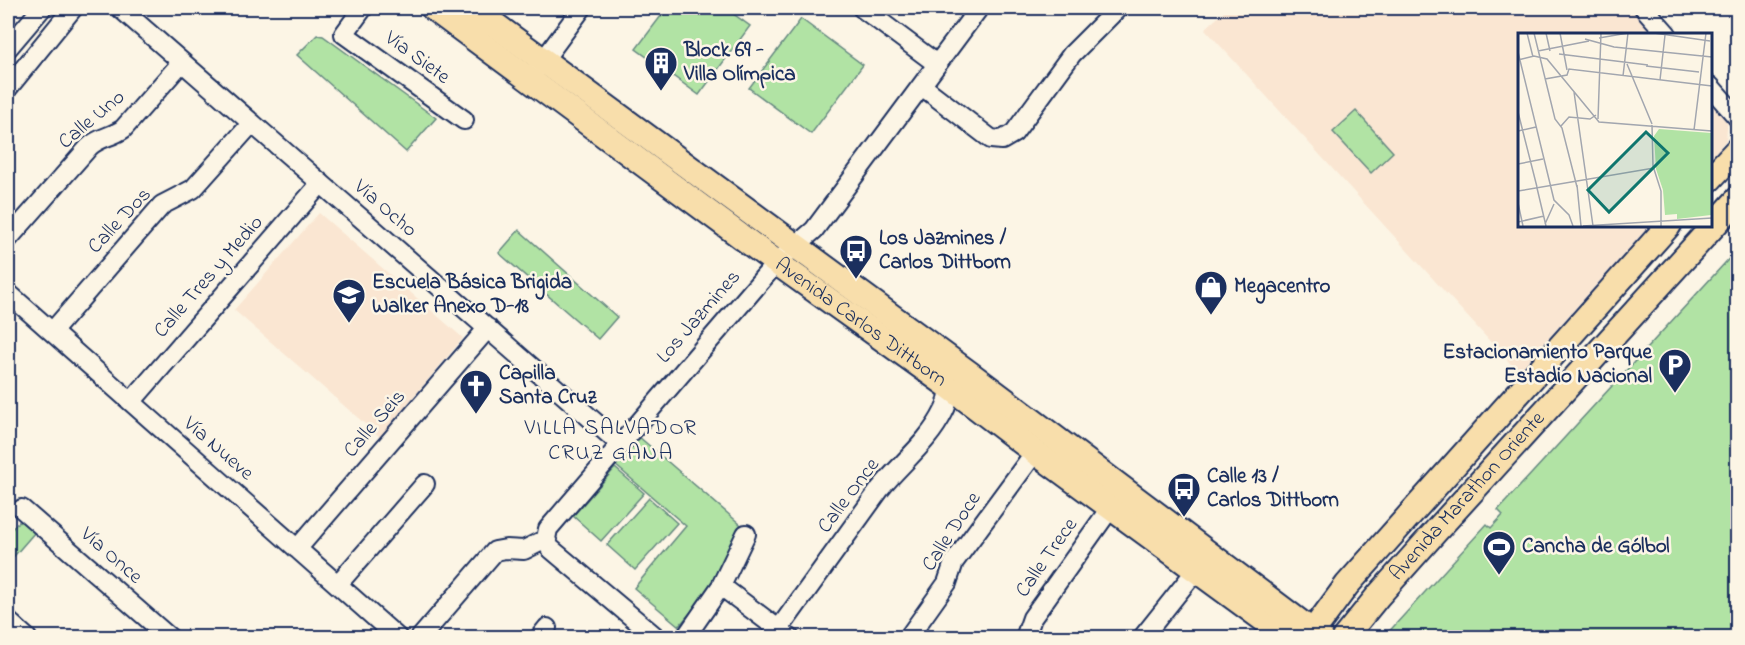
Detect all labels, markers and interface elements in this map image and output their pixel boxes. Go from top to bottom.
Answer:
street label: Vía Siete [377,23,456,92]
inset map [1518,33,1712,226]
place label: Block 69 - Villa Olímpica [683,36,796,90]
building icon: Block 69 - Villa Olímpica [643,45,679,92]
street label: Calle Uno [52,83,132,157]
street label: Vía Ocho [346,172,423,245]
street label: Calle Dos [81,181,159,261]
street label: Calle Tres y Medio [147,209,272,346]
place label: Los Jazmines / Carlos Dittborn [879,224,1011,278]
bus stop icon: Los Jazmines / Carlos Dittborn [838,233,874,280]
street label: Avenida Carlos Dittborn [768,251,953,395]
street label: Los Jazmines [650,264,748,370]
place label: Escuela Básica Brigida Walker Anexo D-18 [372,268,572,322]
shop icon: Megacentro [1193,269,1229,316]
place label: Megacentro [1234,272,1331,304]
school or university icon: Escuela Básica Brigida Walker Anexo D-18 [331,277,367,324]
place label: Estacionamiento Parque Estadio Nacional [1443,338,1653,392]
parking icon: Estacionamiento Parque Estadio Nacional [1657,347,1693,394]
place label: Capilla Santa Cruz [499,359,598,413]
church icon: Capilla Santa Cruz [458,368,494,415]
street label: Calle Seis [337,383,413,465]
street label: Avenida Marathon Oriente [1383,405,1553,588]
street label: Vía Nueve [175,409,260,489]
district label: VILLA SALVADOR CRUZ GANA [524,413,698,470]
street label: Calle Once [811,452,888,540]
place label: Calle 13 / Carlos Dittborn [1207,462,1339,516]
bus stop icon: Calle 13 / Carlos Dittborn [1166,471,1202,518]
street label: Calle Doce [915,486,989,578]
street label: Calle Trece [1009,512,1086,604]
street label: Vía Once [72,520,149,592]
sports icon: Cancha de Gólbol [1481,529,1517,576]
place label: Cancha de Gólbol [1522,532,1670,562]

